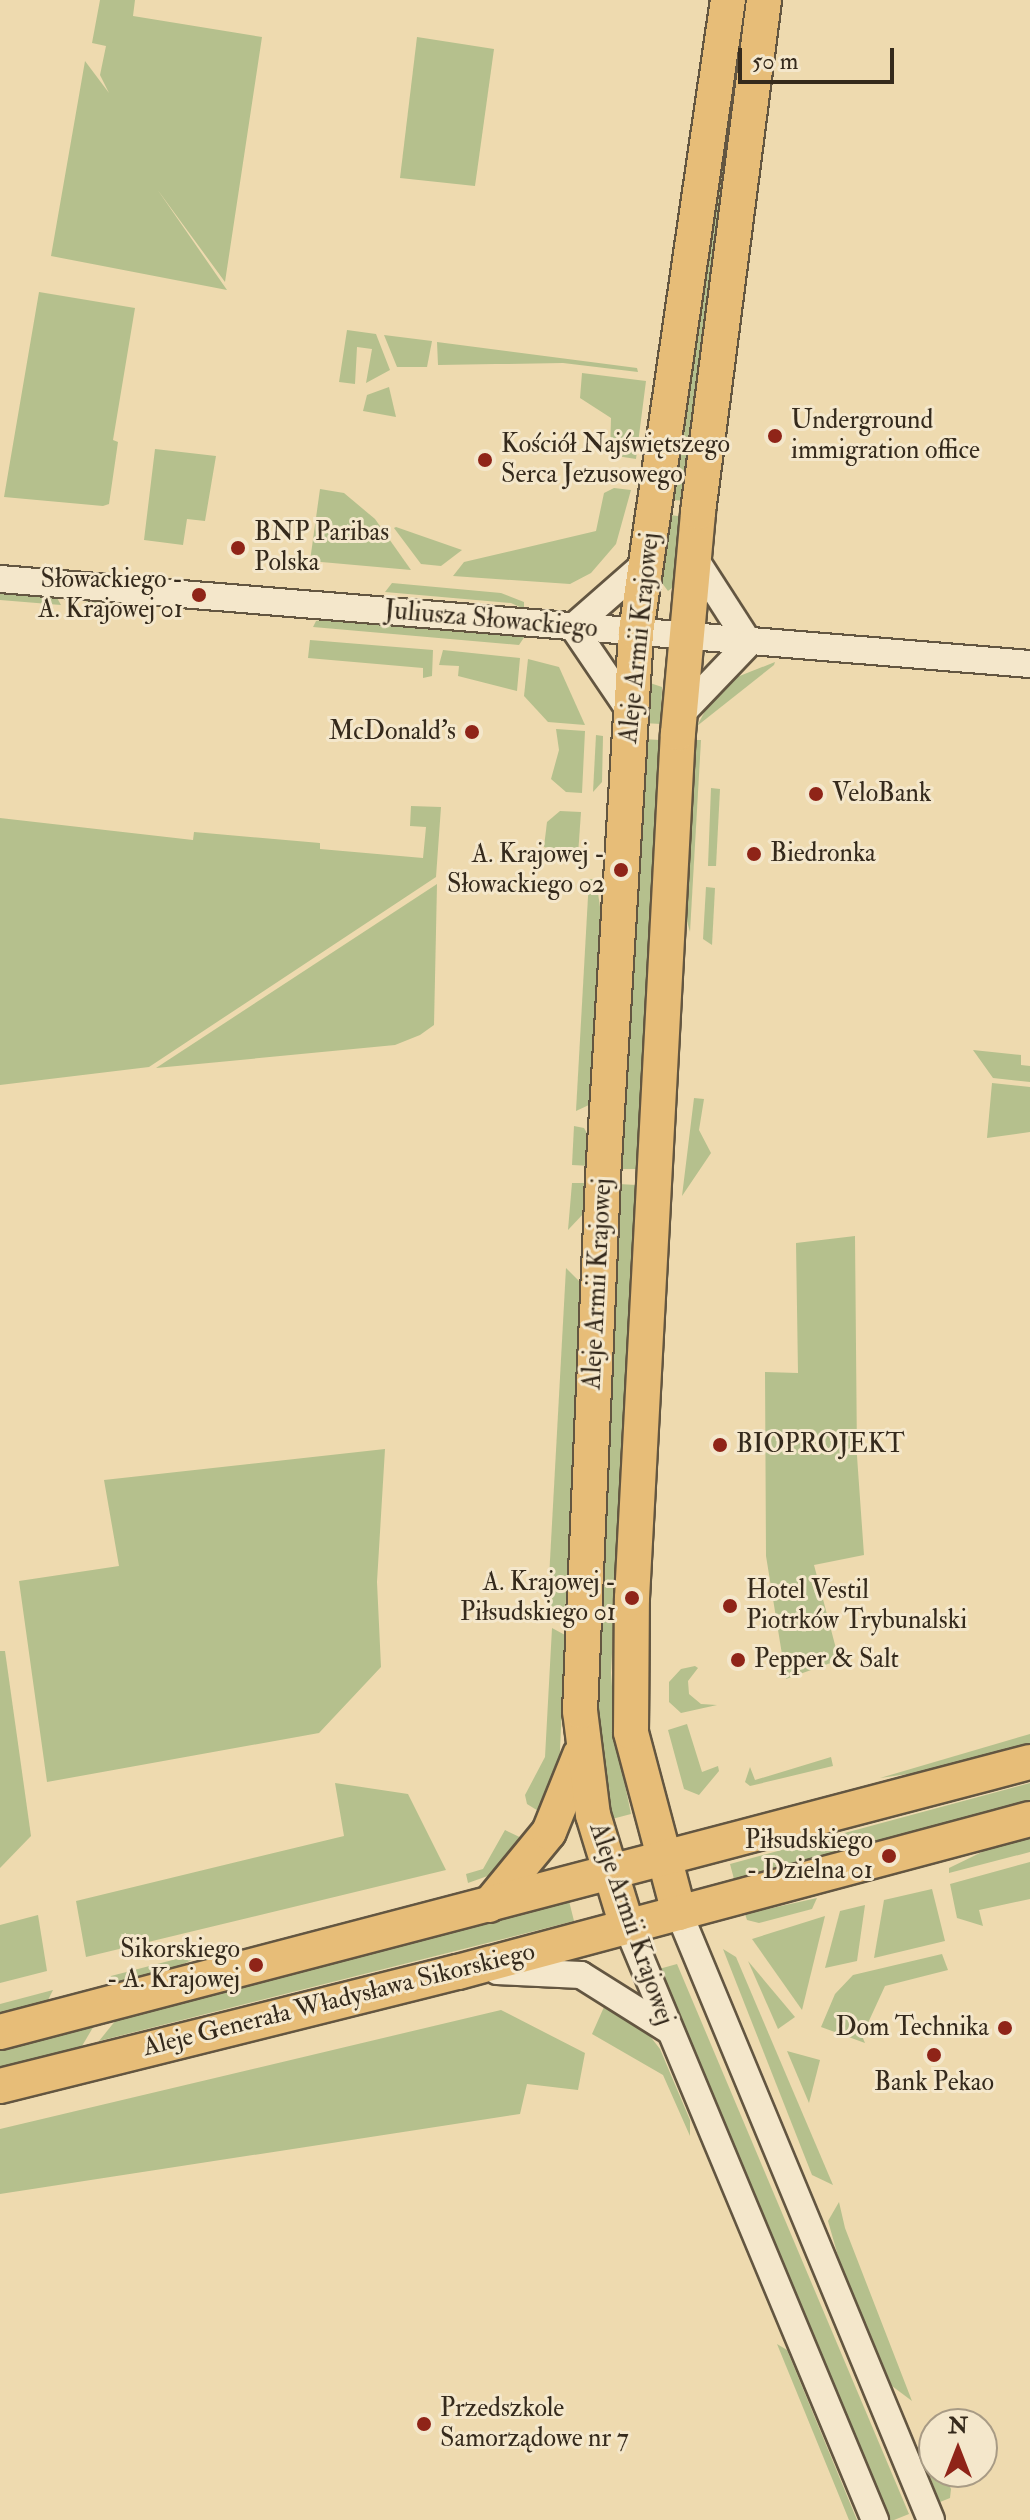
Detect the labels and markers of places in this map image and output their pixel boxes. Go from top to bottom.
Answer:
place label: Underground immigration office [791,405,980,466]
marker: Underground immigration office [766,427,784,445]
place label: Kościół Najświętszego Serca Jezusowego [501,429,730,490]
marker: Kościół Najświętszego Serca Jezusowego [476,451,494,469]
place label: BNP Paribas Polska [254,517,389,578]
marker: BNP Paribas Polska [229,539,247,557]
place label: Słowackiego - A. Krajowej 01 [38,564,183,626]
marker: Słowackiego - A. Krajowej 01 [190,586,208,604]
place label: McDonald's [329,716,456,748]
marker: McDonald's [463,723,481,741]
place label: VeloBank [832,778,931,810]
marker: VeloBank [807,785,825,803]
place label: Biedronka [770,838,876,870]
place label: A. Krajowej - Słowackiego 02 [447,839,605,900]
marker: Biedronka [745,845,763,863]
marker: A. Krajowej - Słowackiego 02 [612,861,630,879]
place label: BIOPROJEKT [736,1429,905,1461]
marker: BIOPROJEKT [711,1436,729,1454]
place label: A. Krajowej - Piłsudskiego 01 [460,1567,616,1628]
place label: Hotel Vestil Piotrków Trybunalski [746,1575,967,1636]
marker: A. Krajowej - Piłsudskiego 01 [623,1589,641,1607]
marker: Hotel Vestil Piotrków Trybunalski [721,1597,739,1615]
place label: Pepper & Salt [754,1644,899,1676]
marker: Pepper & Salt [729,1651,747,1669]
place label: Piłsudskiego - Dzielna 01 [745,1825,873,1886]
marker: Piłsudskiego - Dzielna 01 [880,1847,898,1865]
place label: Sikorskiego - A. Krajowej [107,1934,240,1996]
marker: Sikorskiego - A. Krajowej [247,1956,265,1974]
place label: Dom Technika [835,2012,989,2044]
marker: Dom Technika [996,2019,1014,2037]
marker: Bank Pekao [925,2046,943,2064]
place label: Bank Pekao [874,2067,994,2099]
place label: Przedszkole Samorządowe nr 7 [440,2393,629,2454]
marker: Przedszkole Samorządowe nr 7 [415,2415,433,2433]

